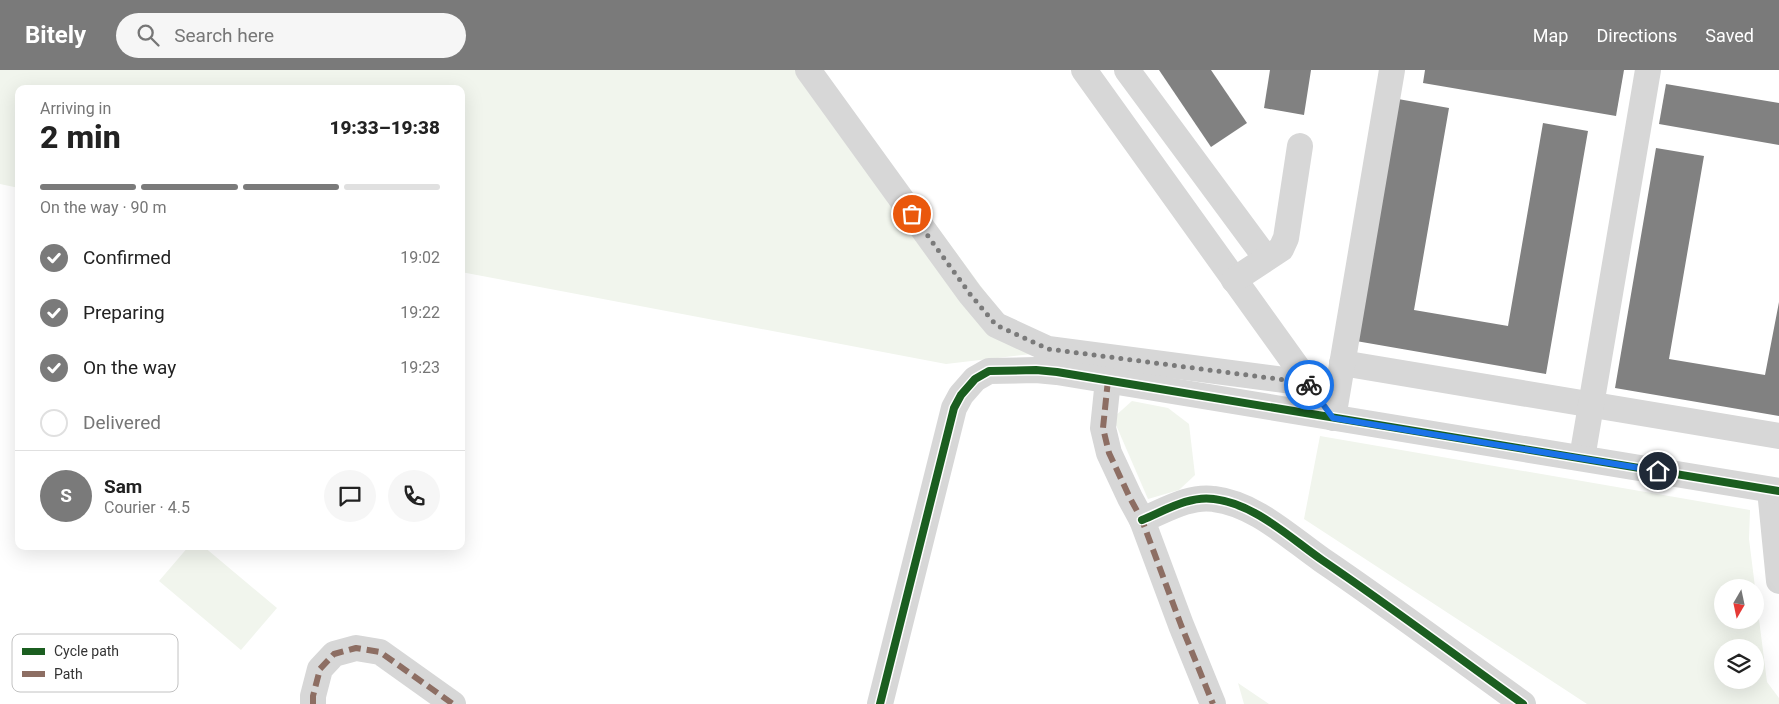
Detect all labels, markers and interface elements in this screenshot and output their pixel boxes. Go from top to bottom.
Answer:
search box [116,13,466,58]
text: Bitely [25,21,86,49]
icon: search [134,21,162,49]
text: Search here [174,24,274,47]
text: Map [1533,25,1568,46]
text: Directions [1596,25,1677,46]
text: Saved [1705,25,1754,46]
text: Arriving in [40,99,111,118]
text: 19:33–19:38 [329,116,440,139]
text: 2 min [40,118,121,156]
pin [891,193,933,235]
text: On the way · 90 m [40,198,167,217]
icon: bag [898,200,926,228]
icon: check [40,244,68,272]
text: Confirmed [83,246,171,269]
text: 19:02 [400,248,440,267]
icon: check [40,299,68,327]
text: Preparing [83,301,165,324]
text: 19:22 [400,303,440,322]
icon: check [40,354,68,382]
text: On the way [83,356,176,379]
text: 19:23 [400,358,440,377]
courier [1284,360,1334,410]
icon: bike [1295,371,1323,399]
text: Delivered [83,411,161,434]
pin [1637,450,1679,492]
icon: home [1644,457,1672,485]
button: chat [324,470,376,522]
button: phone [388,470,440,522]
text: Sam [104,475,142,498]
text: S [60,484,72,507]
text: Courier · 4.5 [104,498,190,517]
north arrow [1714,579,1764,629]
map controls [1714,579,1764,689]
legend [12,634,178,692]
button: layers [1714,639,1764,689]
text: Cycle path [54,643,119,659]
text: Path [54,666,83,682]

